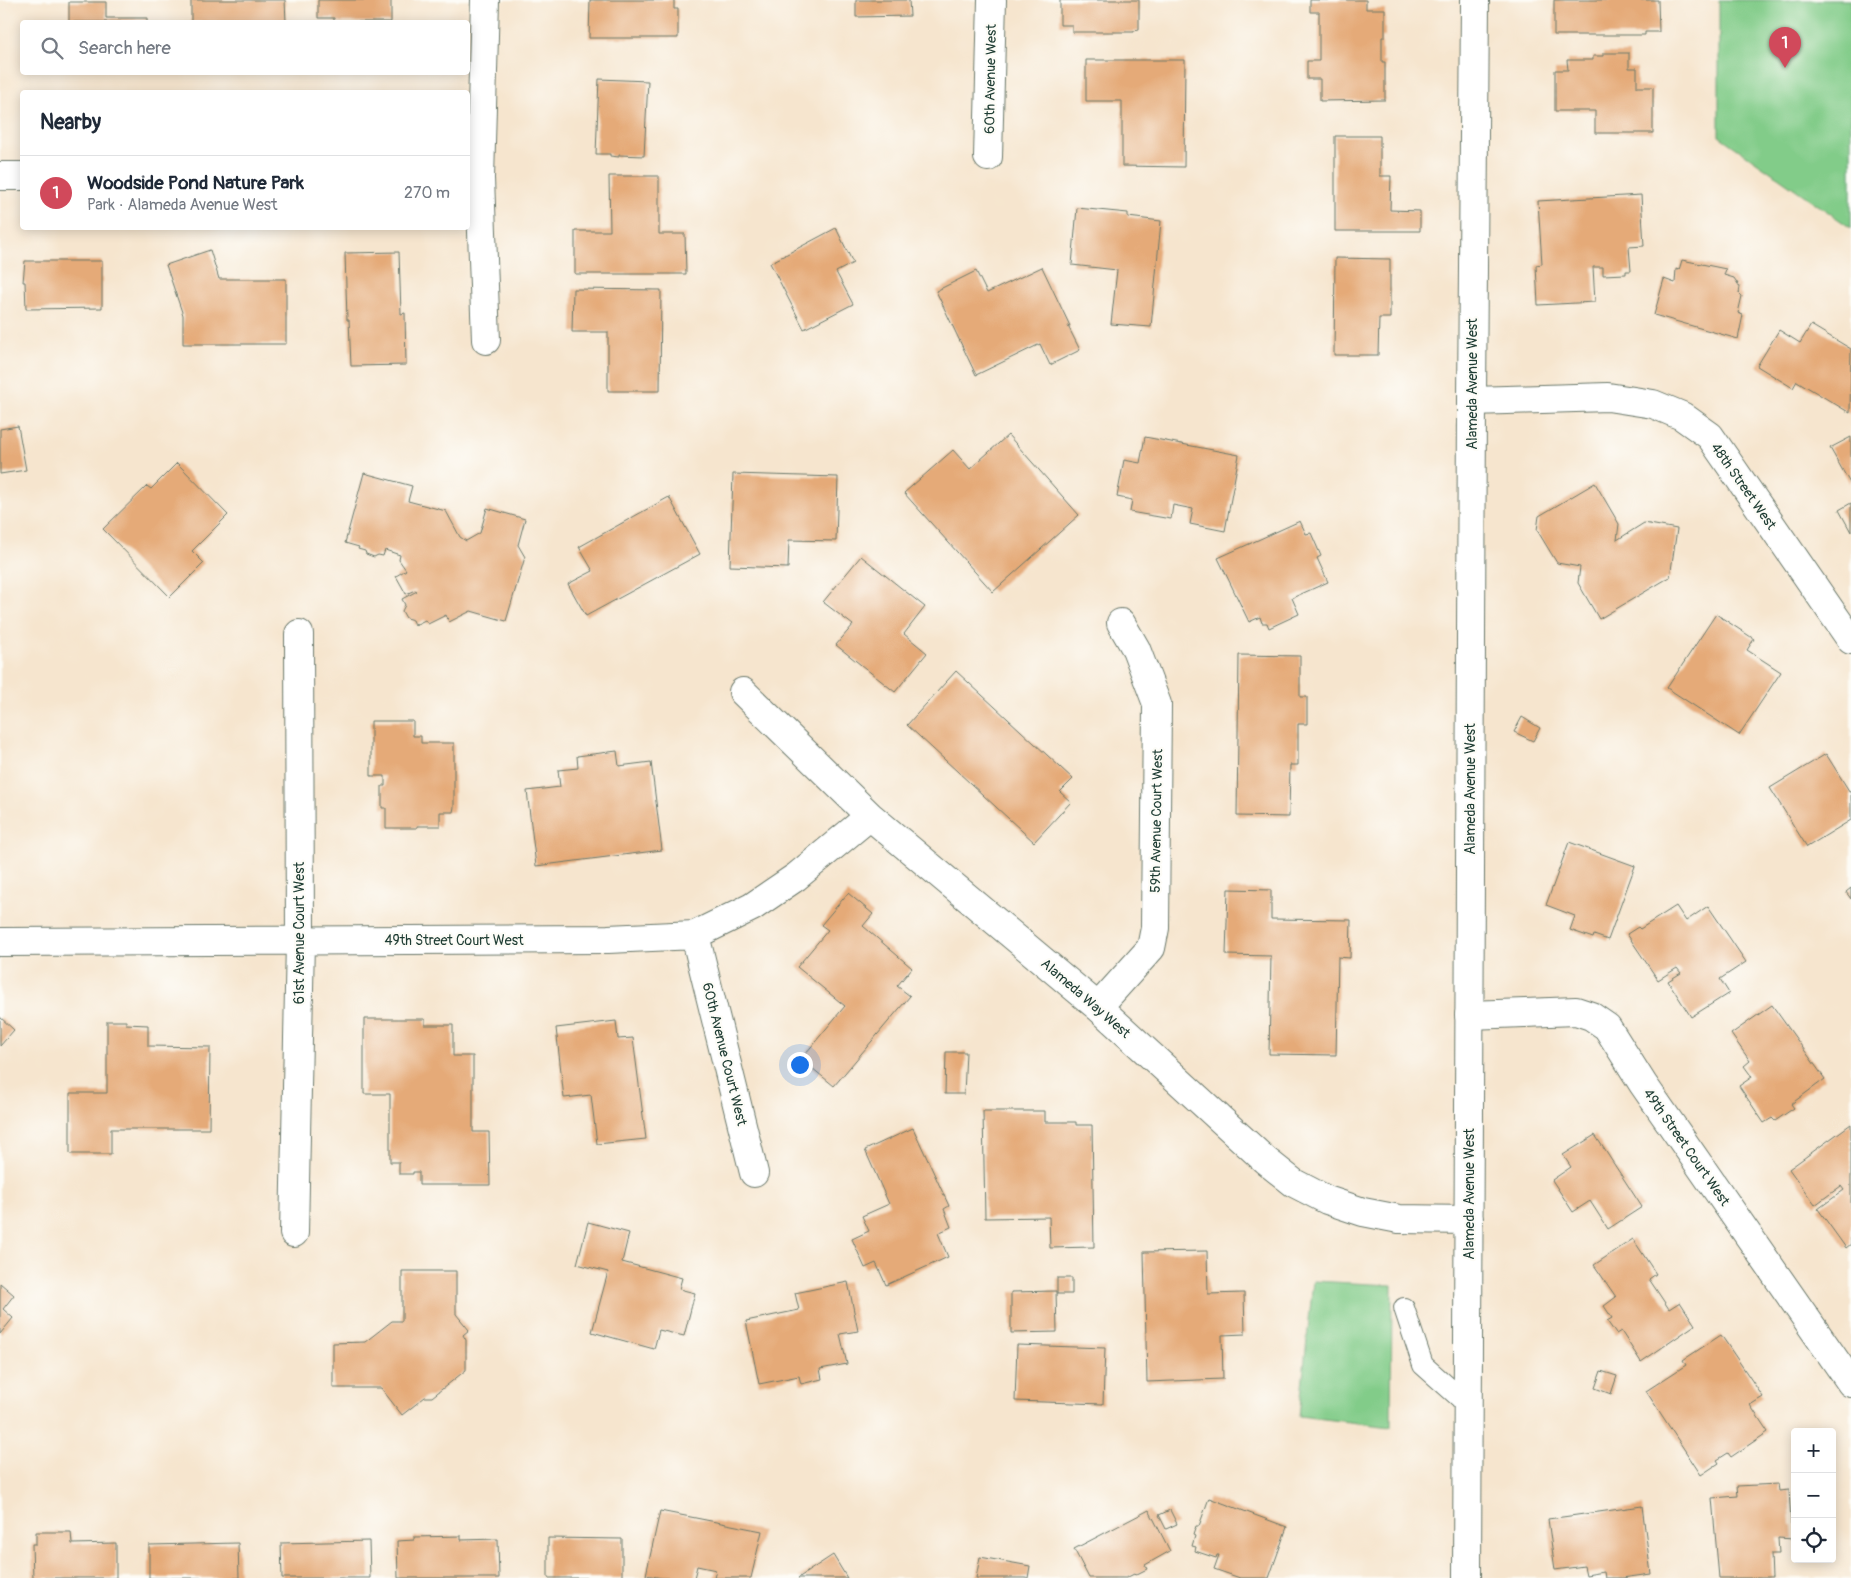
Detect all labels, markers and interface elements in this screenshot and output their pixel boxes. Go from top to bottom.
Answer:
search box [20,20,470,75]
street label: 60th Avenue West [981,24,1000,134]
pin: 1 [1769,27,1801,68]
icon: search [38,34,66,62]
text: Search here [78,36,171,60]
text: Nearby [40,109,101,136]
text: Woodside Pond Nature Park [87,171,304,195]
text: 1 [53,183,59,203]
text: 270 m [404,183,450,203]
text: Park · Alameda Avenue West [87,195,277,215]
street label: Alameda Avenue West [1464,318,1481,450]
street label: 48th Street West [1707,440,1780,533]
street label: Alameda Avenue West [1462,723,1479,855]
street label: 59th Avenue Court West [1147,749,1166,893]
street label: 61st Avenue Court West [291,862,308,1004]
street label: 49th Street Court West [384,932,524,949]
street label: Alameda Way West [1037,955,1134,1042]
street label: 60th Avenue Court West [699,981,751,1128]
your location [787,1052,813,1078]
street label: 49th Street Court West [1640,1085,1734,1209]
street label: Alameda Avenue West [1461,1128,1478,1260]
map controls [1791,1428,1836,1563]
button: + [1791,1428,1836,1473]
button: − [1791,1473,1836,1518]
button: locate [1791,1518,1836,1563]

